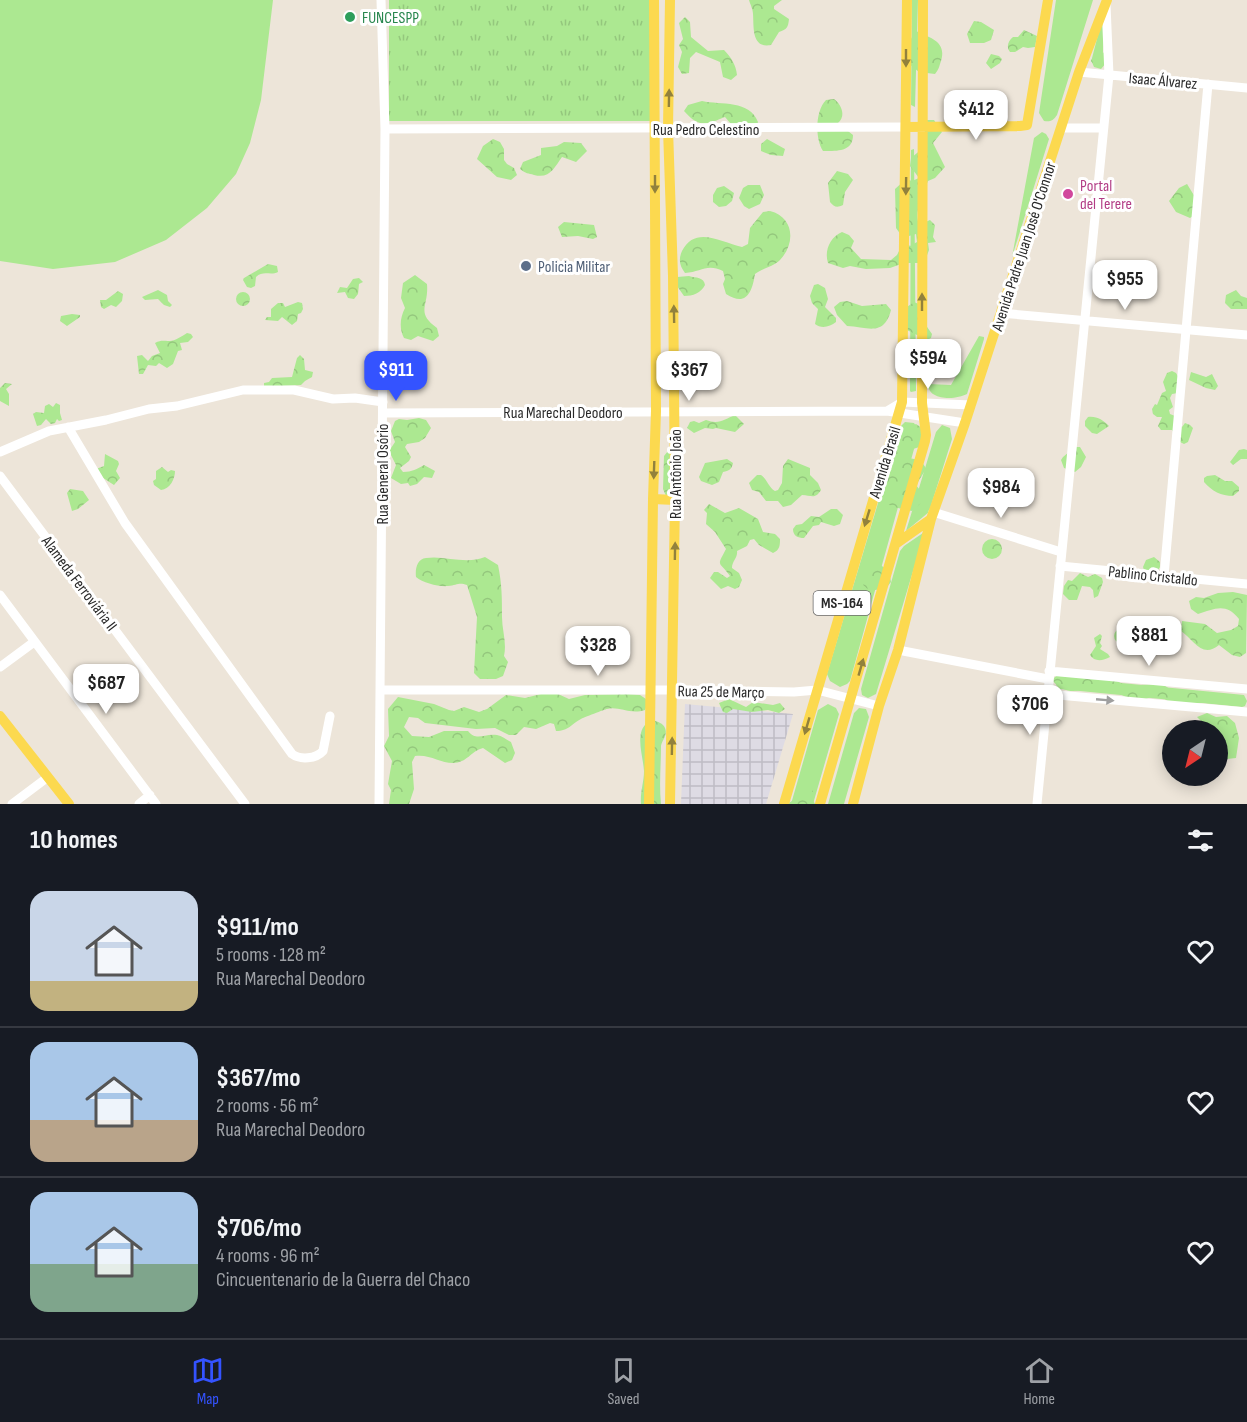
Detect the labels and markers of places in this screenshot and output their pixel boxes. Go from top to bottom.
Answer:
place label: FUNCESPP [362,9,419,28]
marker: FUNCESPP [343,10,357,24]
pin: $412 [940,90,1012,141]
place label: Portal del Terere [1080,177,1132,214]
marker: Portal del Terere [1061,187,1075,201]
place label: Policia Militar [538,258,610,277]
marker: Policia Militar [519,259,533,273]
pin: $955 [1089,260,1161,311]
pin: $594 [892,339,964,390]
pin: $911 [360,351,432,402]
pin: $367 [653,351,725,402]
pin: $984 [965,468,1037,519]
pin: $881 [1113,616,1185,667]
pin: $328 [562,626,634,677]
pin: $687 [70,664,142,715]
pin: $706 [994,685,1066,736]

